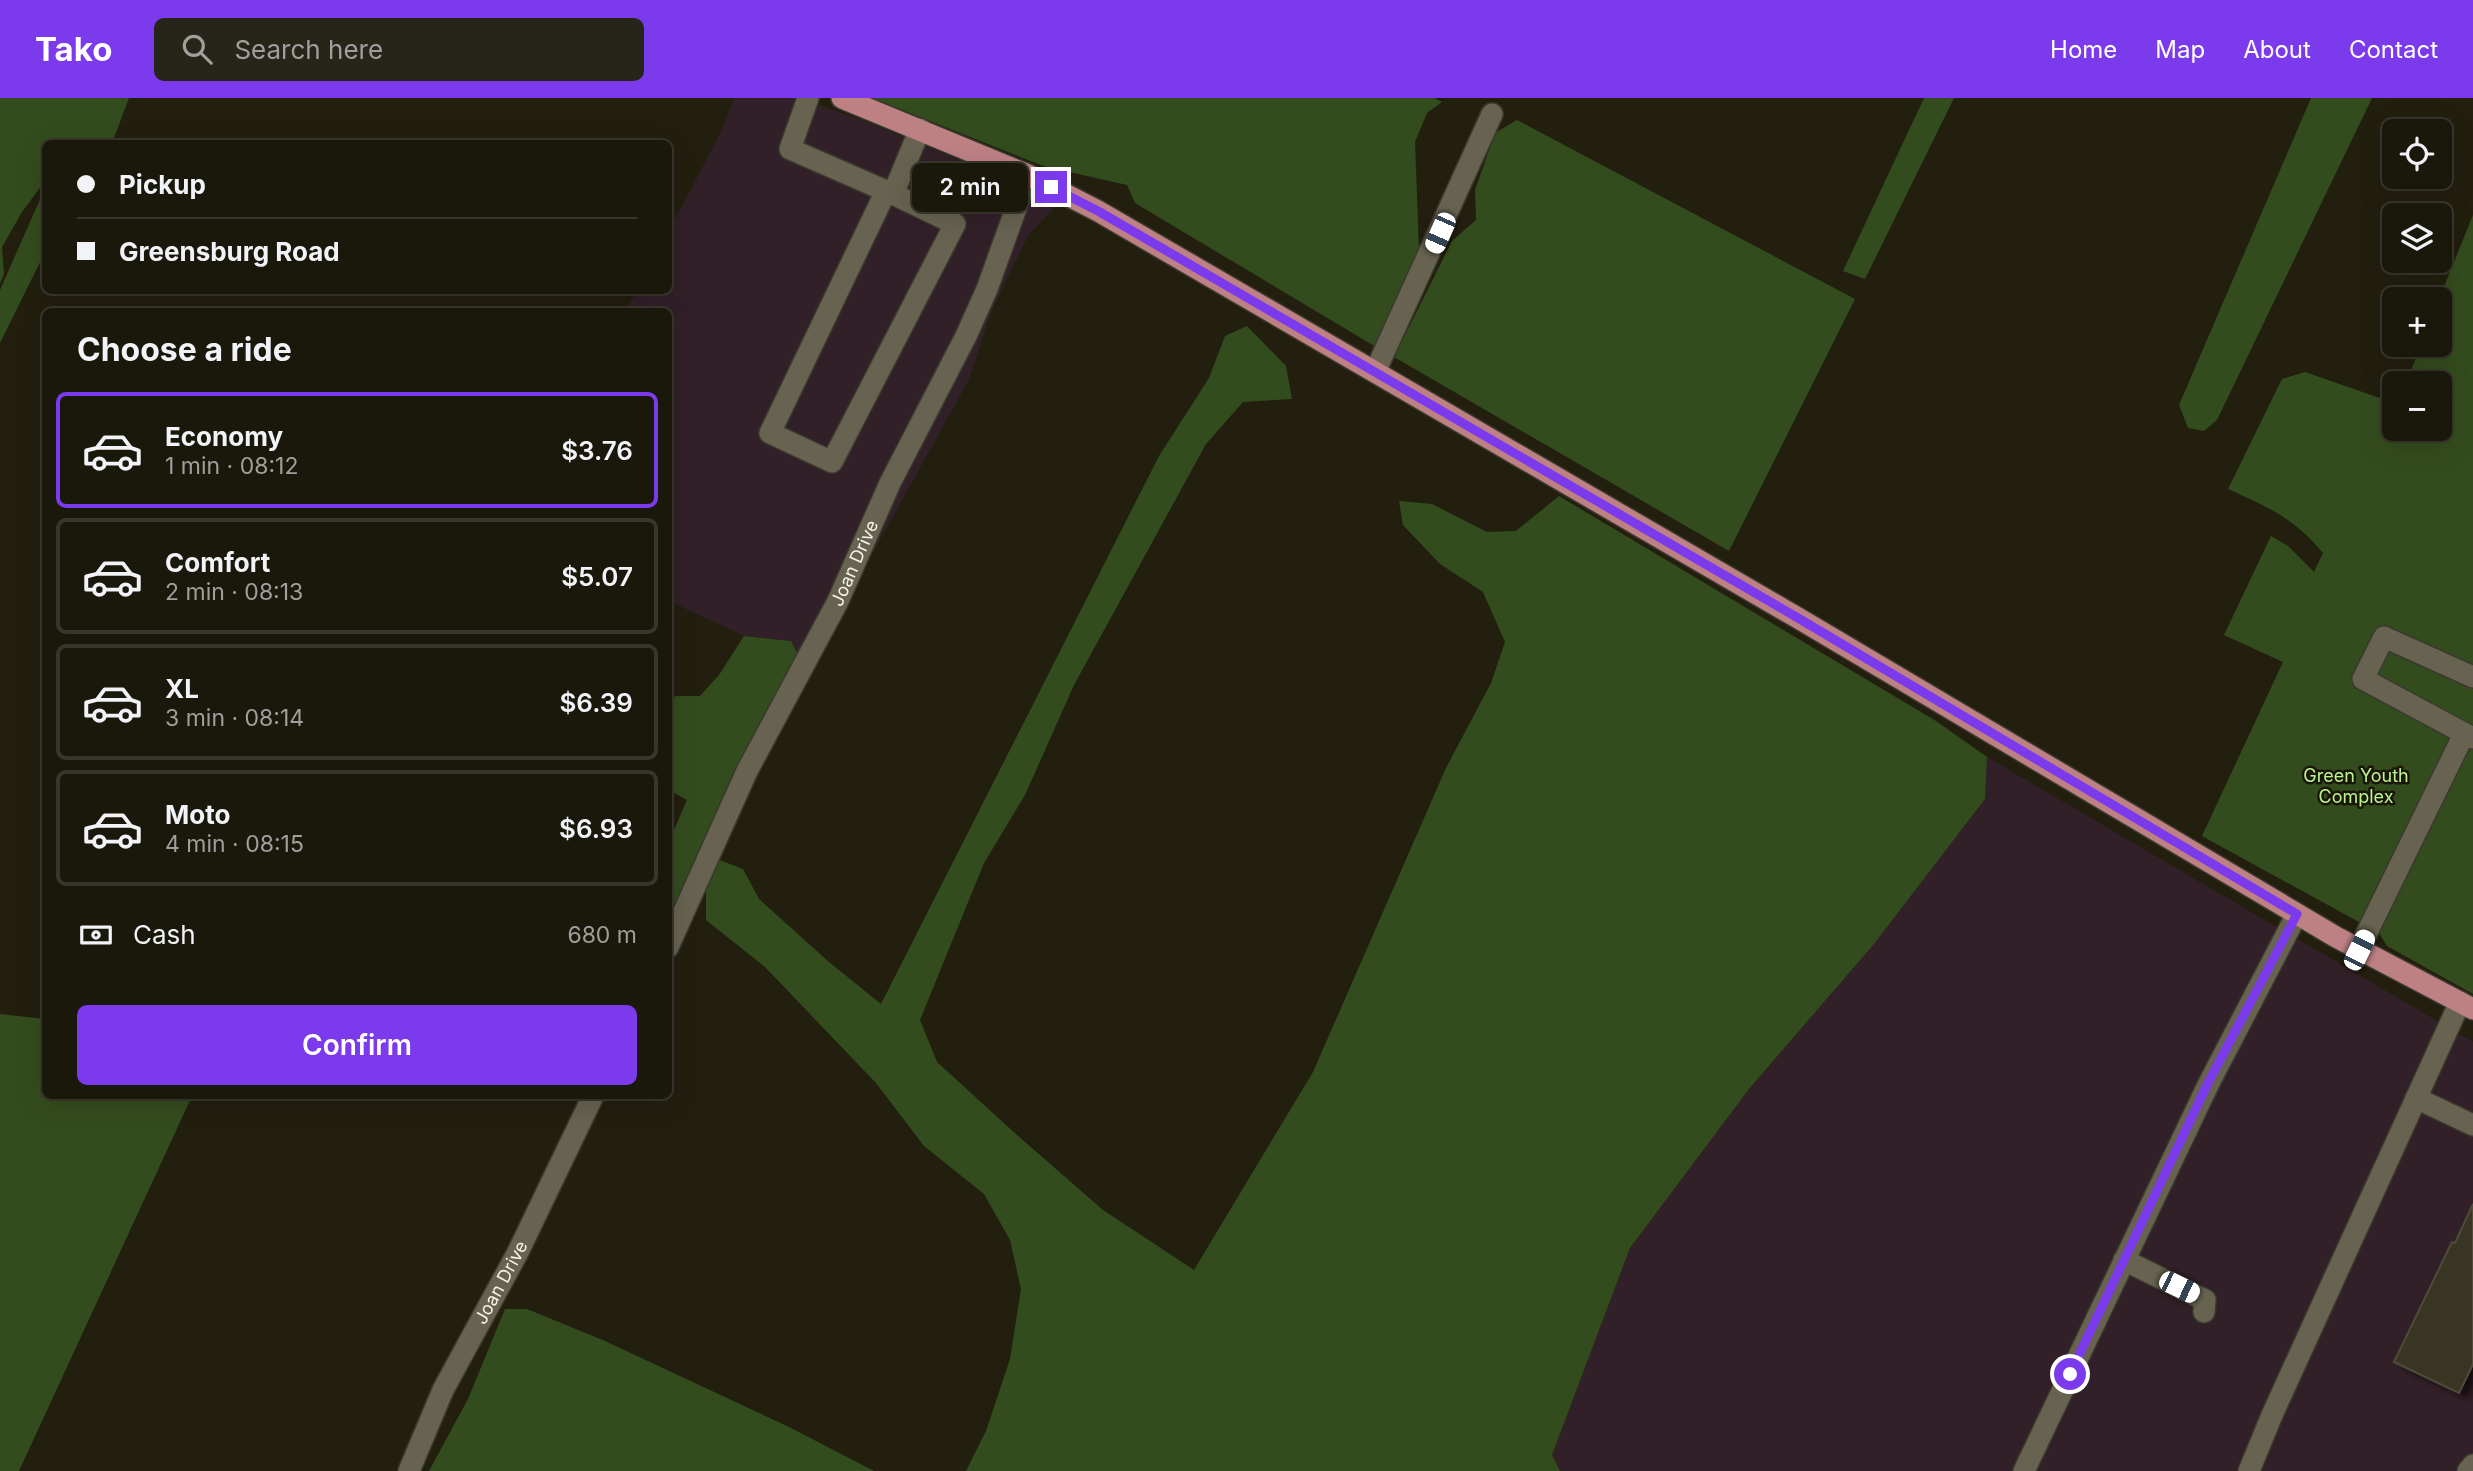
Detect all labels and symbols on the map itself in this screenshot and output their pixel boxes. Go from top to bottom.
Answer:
callout: 2 min [911,162,1026,212]
route end [1035,171,1067,203]
car [1422,210,1459,256]
street label: Joan Drive [826,517,882,609]
park label: Green Youth Complex [2303,765,2409,807]
car [2341,927,2378,973]
street label: Joan Drive [470,1237,532,1328]
car [2156,1268,2203,1306]
route start [2054,1358,2086,1390]

